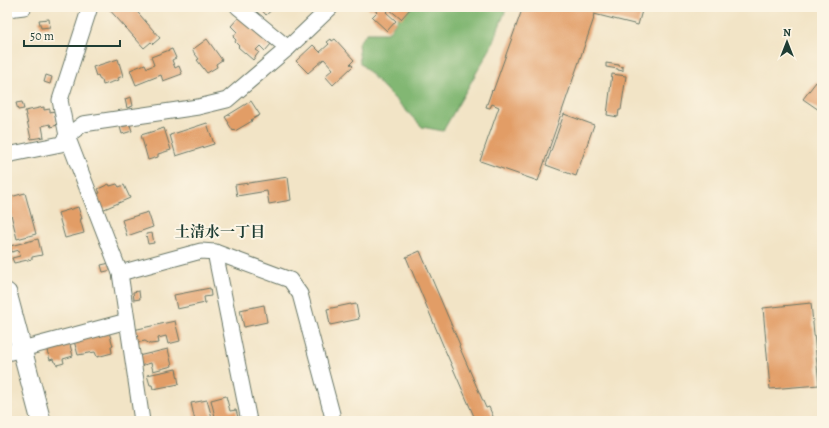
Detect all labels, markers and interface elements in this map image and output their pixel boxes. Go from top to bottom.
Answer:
scale bar [24,22,120,48]
north arrow [767,22,807,62]
text: N [783,25,791,40]
text: 50 m [30,28,54,44]
district label: 土清水一丁目 [175,222,265,242]

